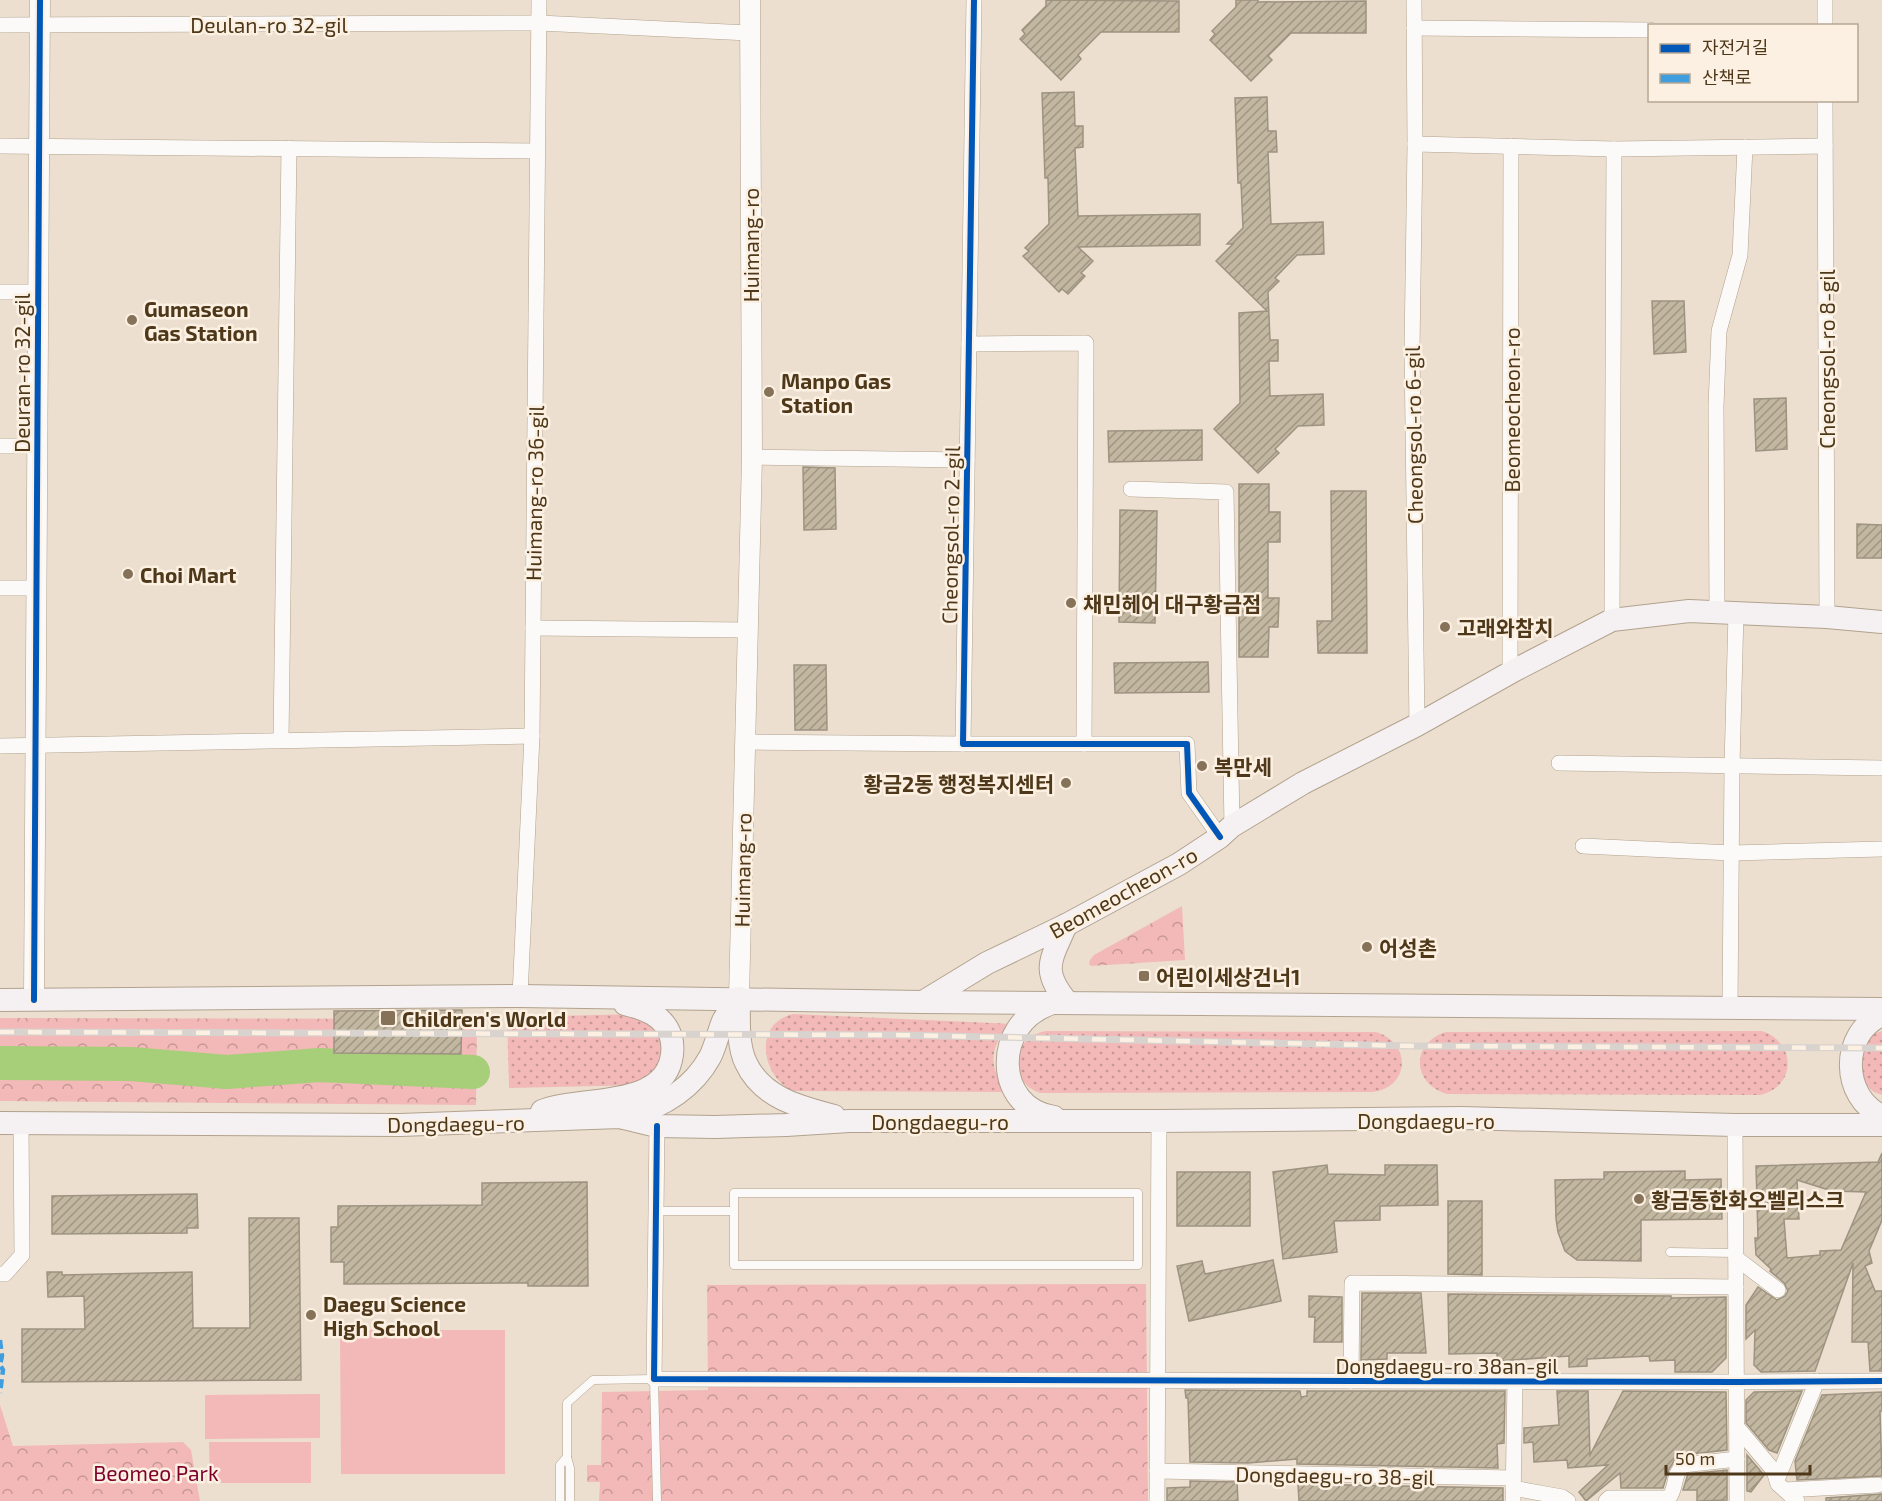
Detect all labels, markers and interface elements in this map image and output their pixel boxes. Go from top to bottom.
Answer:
street label: Deulan-ro 32-gil [190,12,348,37]
legend [1648,24,1858,102]
text: 자전거길 [1702,36,1768,58]
text: 산책로 [1702,66,1752,88]
street label: Huimang-ro [738,188,763,302]
street label: Cheongsol-ro 8-gil [1814,269,1839,449]
street label: Deuran-ro 32-gil [9,292,34,453]
place label: Gumaseon Gas Station [144,296,258,345]
marker: Gumaseon Gas Station [125,313,139,327]
street label: Beomeocheon-ro [1499,327,1524,493]
street label: Cheongsol-ro 6-gil [1399,345,1427,524]
place label: Manpo Gas Station [781,368,891,417]
marker: Manpo Gas Station [762,385,776,399]
street label: Huimang-ro 36-gil [520,404,548,581]
street label: Cheongsol-ro 2-gil [936,445,964,624]
place label: Choi Mart [140,562,237,587]
marker: Choi Mart [121,567,135,581]
place label: 채민헤어 대구황금점 [1083,591,1261,616]
marker: 채민헤어 대구황금점 [1064,596,1078,610]
place label: 고래와참치 [1457,615,1554,640]
marker: 고래와참치 [1438,620,1452,634]
place label: 복만세 [1214,754,1272,779]
marker: 복만세 [1195,759,1209,773]
place label: 황금2동 행정복지센터 [863,771,1054,796]
marker: 황금2동 행정복지센터 [1059,776,1073,790]
street label: Huimang-ro [729,813,755,927]
street label: Beomeocheon-ro [1045,841,1201,943]
place label: 어성촌 [1379,935,1437,960]
marker: 어성촌 [1360,940,1374,954]
place label: 어린이세상건너1 [1156,964,1300,989]
marker: 어린이세상건너1 [1137,969,1151,983]
place label: Children's World [402,1006,566,1031]
marker: Children's World [379,1009,397,1027]
street label: Dongdaegu-ro [1357,1108,1495,1133]
street label: Dongdaegu-ro [387,1109,525,1137]
street label: Dongdaegu-ro [871,1109,1009,1134]
place label: 황금동한화오벨리스크 [1651,1187,1844,1212]
marker: 황금동한화오벨리스크 [1632,1192,1646,1206]
place label: Daegu Science High School [323,1291,466,1340]
marker: Daegu Science High School [304,1308,318,1322]
street label: Dongdaegu-ro 38an-gil [1335,1353,1559,1378]
scale bar [1666,1438,1810,1476]
text: 50 m [1675,1447,1715,1469]
park label: Beomeo Park [93,1460,219,1485]
street label: Dongdaegu-ro 38-gil [1235,1461,1436,1489]

